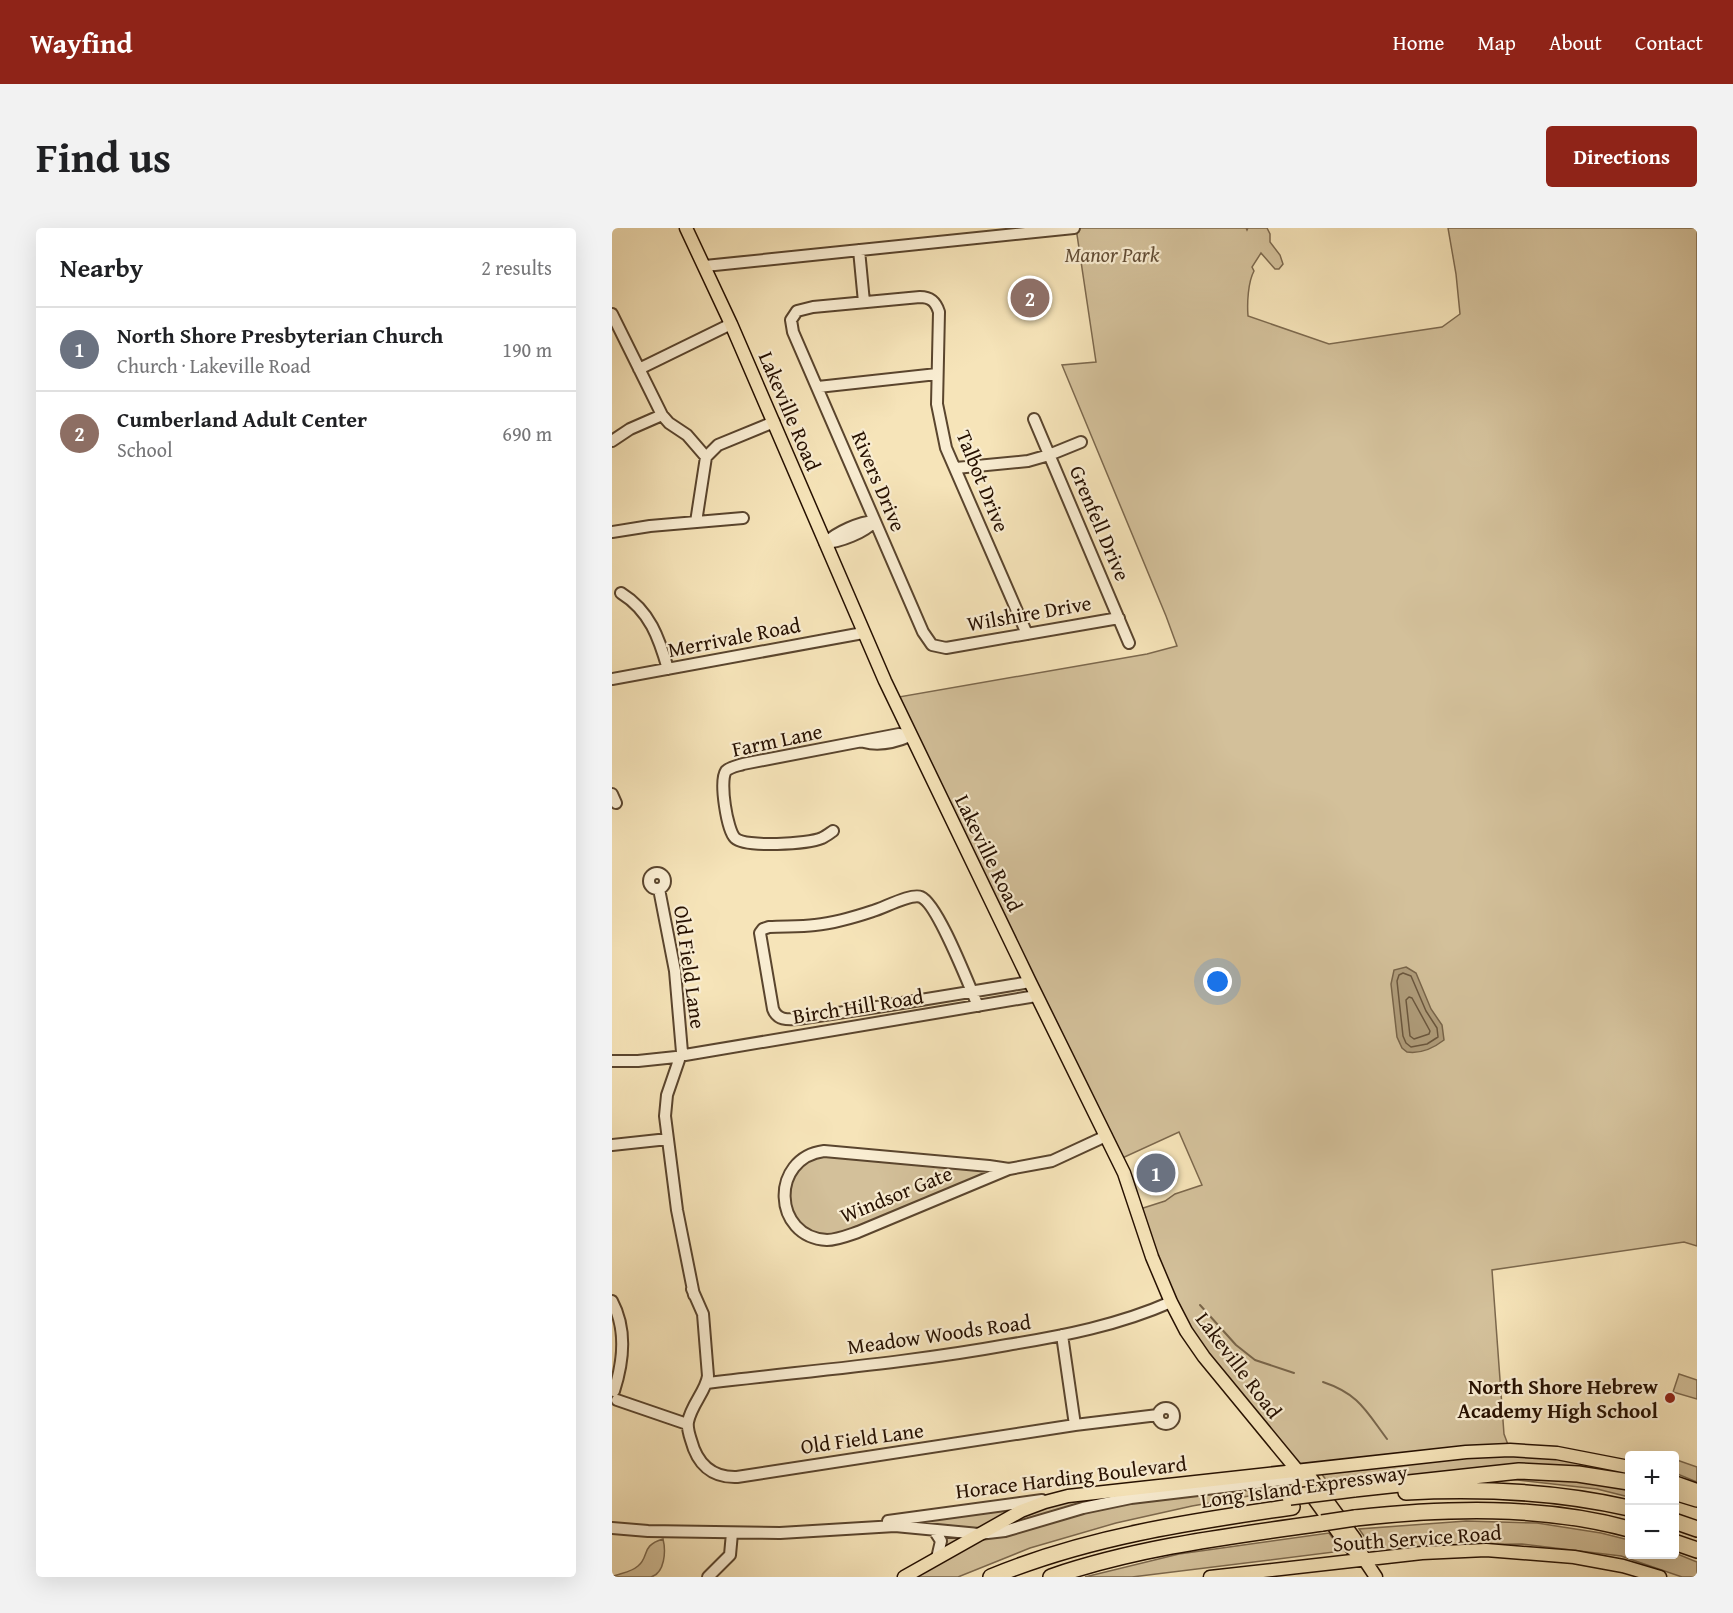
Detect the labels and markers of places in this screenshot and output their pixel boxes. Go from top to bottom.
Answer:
pin: 2 [1010,276,1050,320]
pin: 1 [1136,1150,1176,1196]
place label: North Shore Hebrew Academy High School [1458,1371,1659,1426]
marker: North Shore Hebrew Academy High School [1663,1391,1677,1405]

